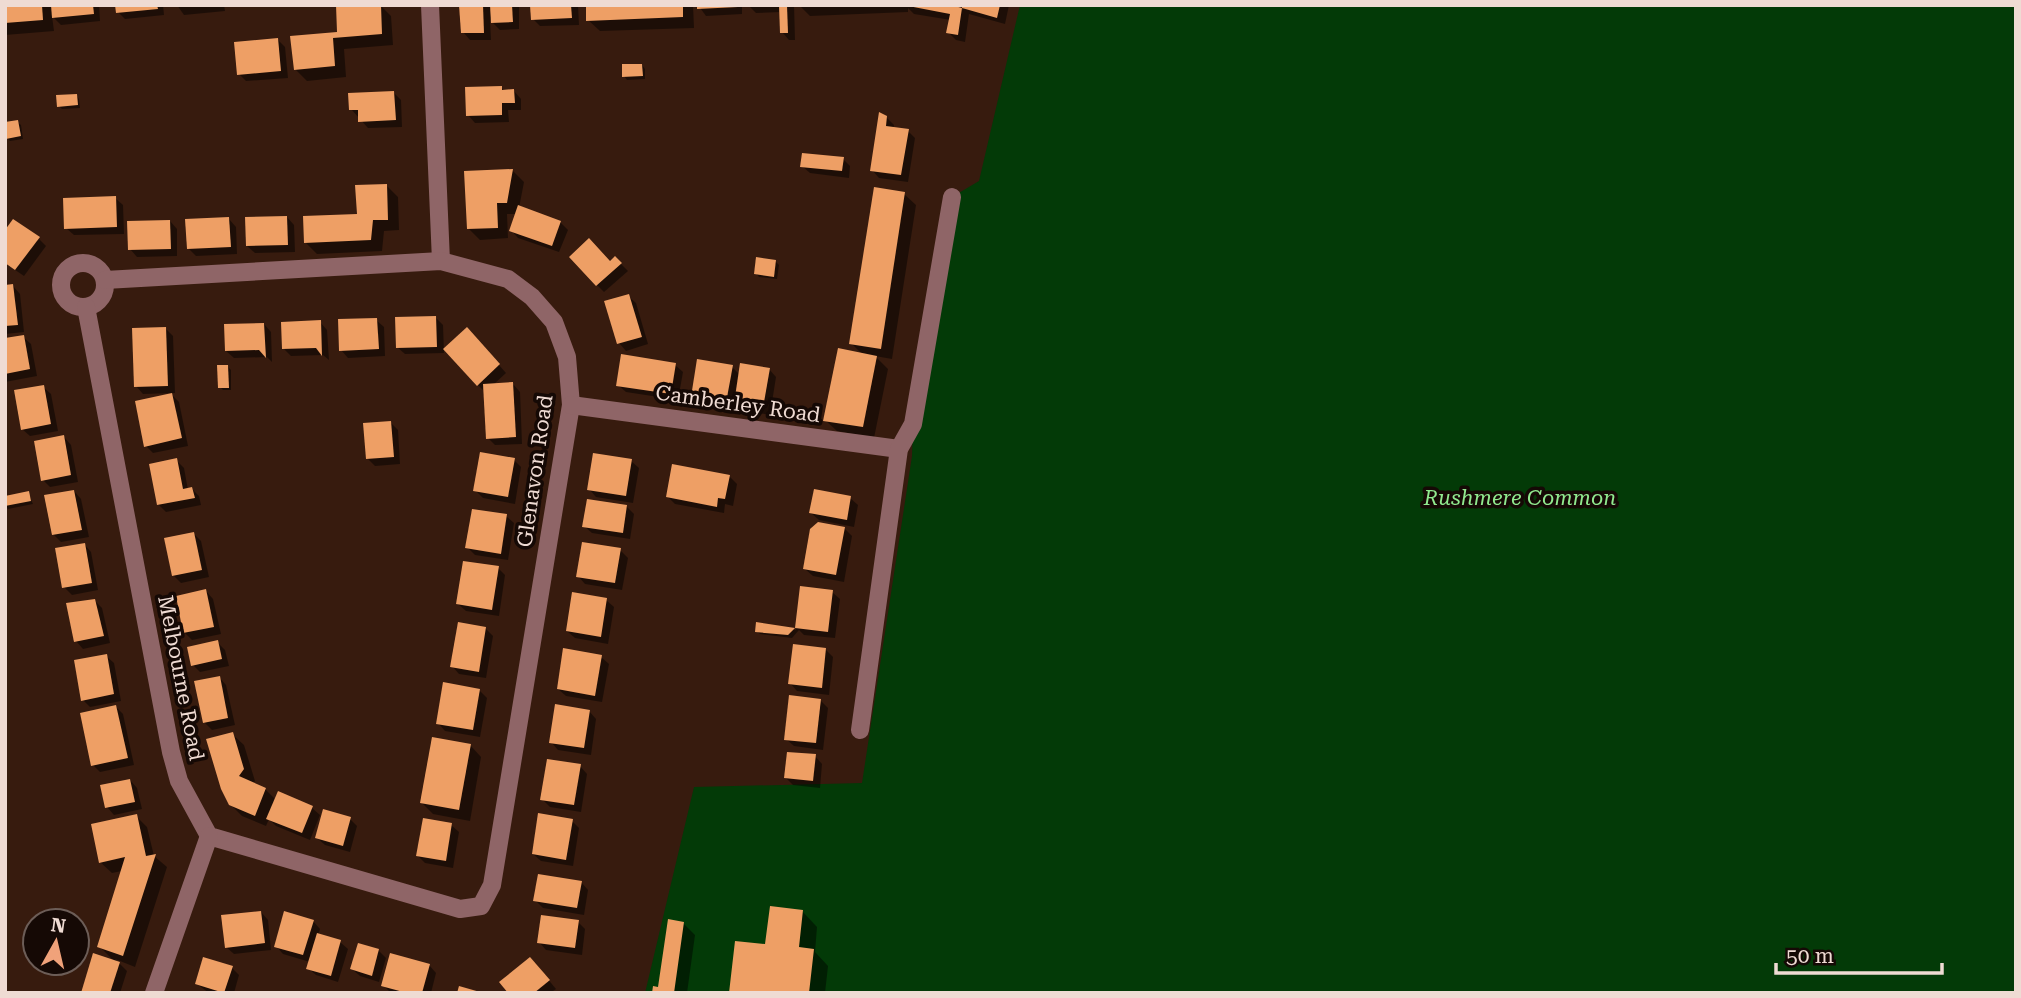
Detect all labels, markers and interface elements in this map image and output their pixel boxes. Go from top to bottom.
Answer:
street label: Camberley Road [654,381,822,428]
street label: Glenavon Road [512,393,558,549]
park label: Rushmere Common [1423,486,1616,510]
street label: Melbourne Road [153,593,209,763]
north arrow [21,907,91,977]
text: N [49,913,68,938]
scale bar [1776,932,1942,976]
text: 50 m [1786,944,1834,968]

